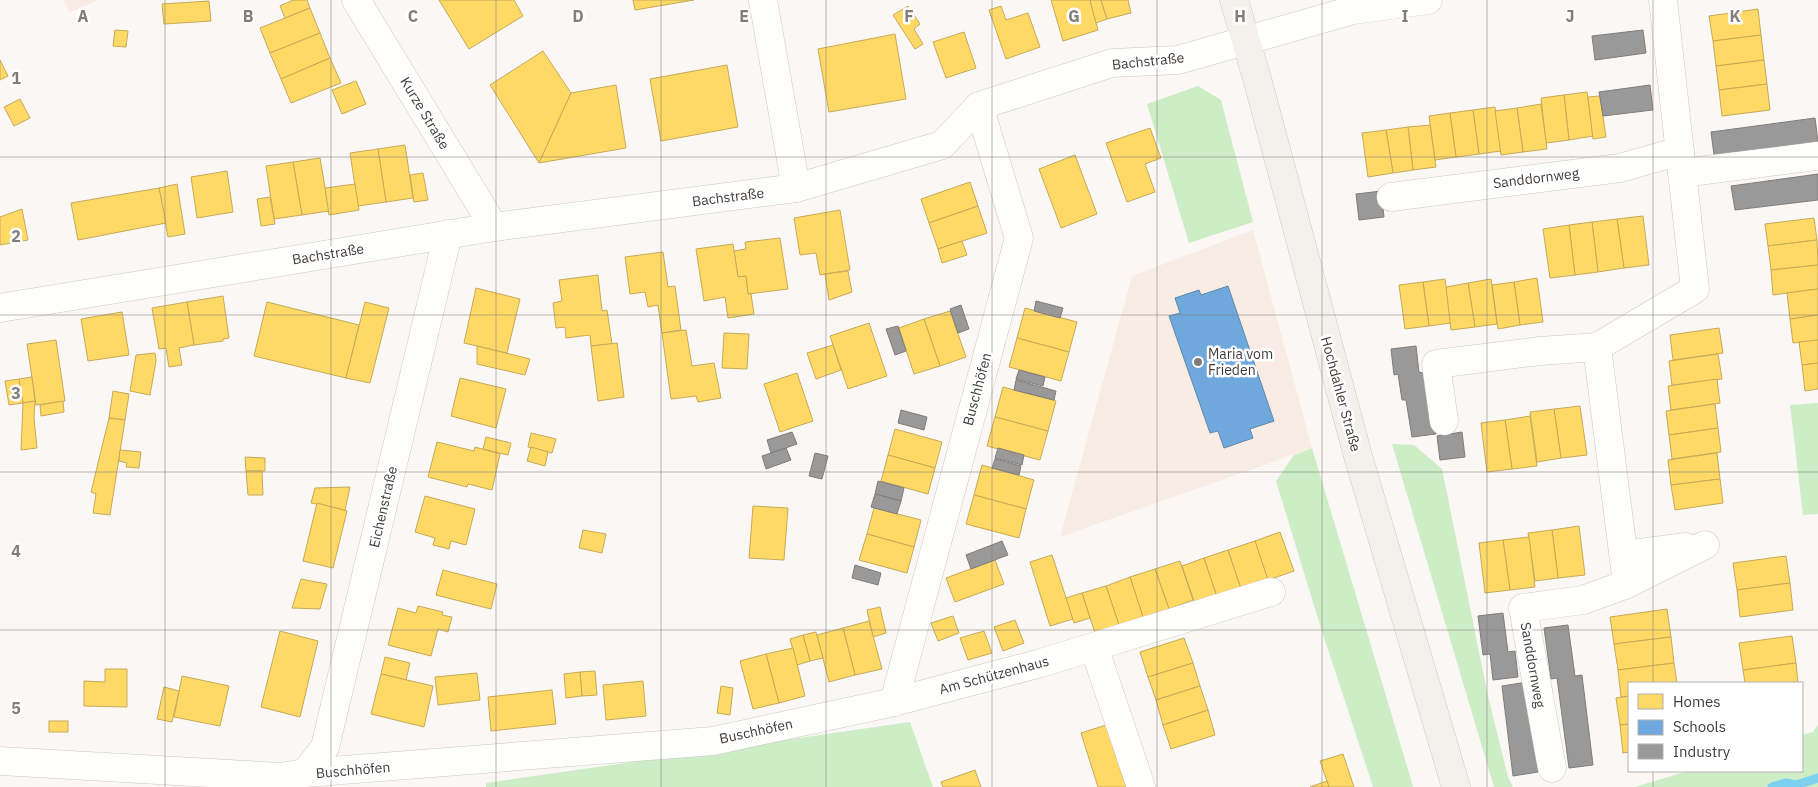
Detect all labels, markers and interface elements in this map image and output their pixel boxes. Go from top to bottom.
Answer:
text: A [78,6,89,26]
text: B [243,6,254,26]
text: C [408,6,418,26]
text: D [572,6,584,26]
text: E [739,6,749,26]
text: F [904,6,914,26]
text: G [1068,6,1080,26]
text: H [1234,6,1246,26]
text: I [1402,6,1409,26]
text: J [1566,6,1574,26]
text: K [1729,6,1741,26]
street label: Bachstraße [1111,48,1185,74]
text: 1 [11,68,21,88]
street label: Kurze Straße [396,73,454,153]
street label: Sanddornweg [1492,164,1581,192]
street label: Bachstraße [691,184,765,210]
text: 2 [11,226,21,246]
street label: Bachstraße [291,239,365,269]
street label: Hochdahler Straße [1317,334,1365,454]
place label: Maria vom Frieden [1208,345,1273,379]
street label: Buschhöfen [959,351,995,427]
marker: Maria vom Frieden [1192,356,1204,368]
text: 3 [11,383,21,403]
street label: Eichenstraße [365,464,401,550]
text: 4 [11,541,21,561]
street label: Sanddornweg [1517,621,1549,710]
street label: Am Schützenhaus [937,652,1051,698]
legend [1628,682,1803,772]
text: Homes [1673,692,1721,711]
text: 5 [11,698,21,718]
street label: Buschhöfen [718,714,794,748]
text: Schools [1673,717,1726,736]
text: Industry [1673,742,1731,761]
street label: Buschhöfen [315,758,391,782]

